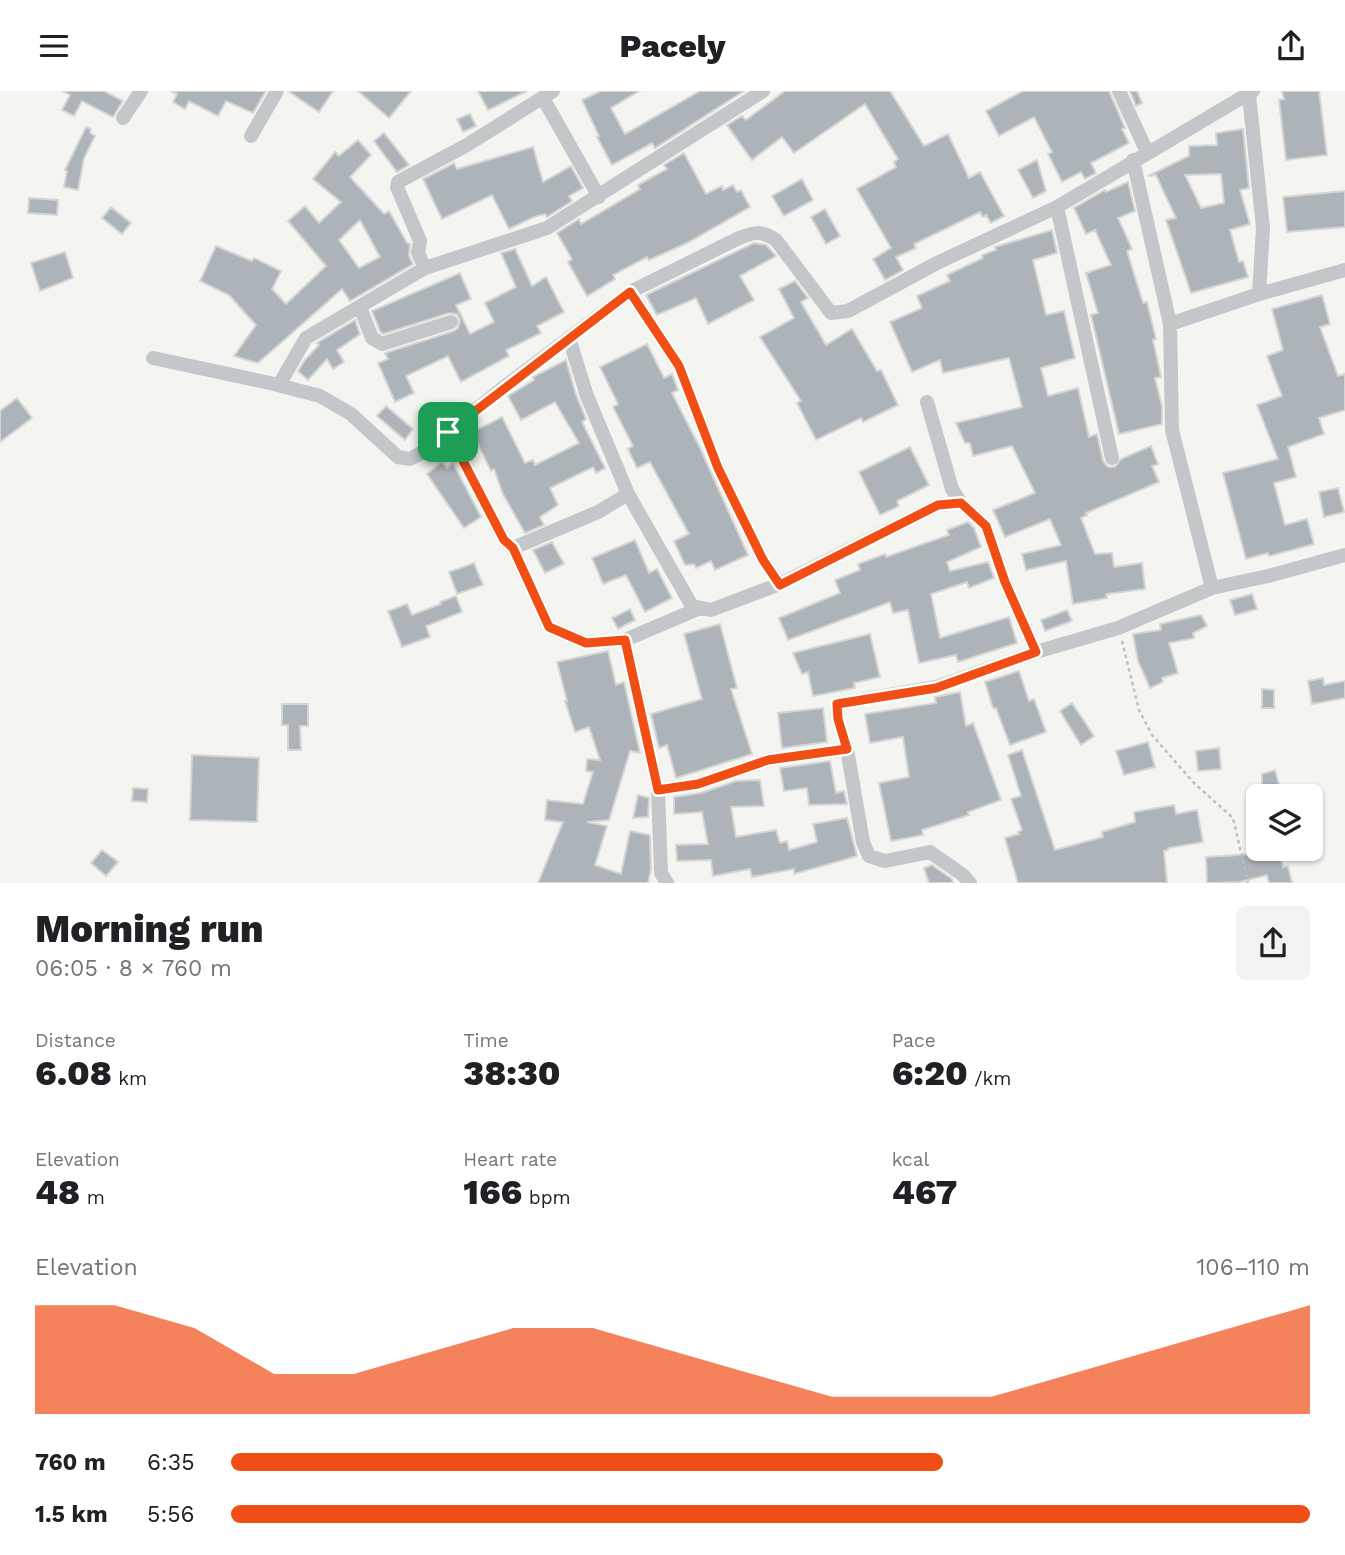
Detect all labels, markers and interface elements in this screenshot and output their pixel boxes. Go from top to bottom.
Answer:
icon: menu [35,27,73,65]
text: Pacely [619,27,726,65]
icon: share [1272,27,1310,65]
pin [418,402,478,462]
icon: arrive [429,413,467,451]
map controls [1246,784,1323,861]
button: layers [1246,784,1323,861]
button: share [1236,906,1310,980]
text: Morning run [35,907,264,951]
text: 06:05 · 8 × 760 m [35,955,232,982]
text: Distance [35,1029,116,1052]
text: Time [463,1029,509,1052]
text: Pace [892,1029,936,1052]
text: 6.08 [35,1052,112,1094]
text: 38:30 [463,1052,561,1094]
text: 6:20 [892,1052,968,1094]
text: km [112,1067,147,1090]
text: /km [968,1067,1011,1090]
text: Elevation [35,1148,120,1171]
text: Heart rate [463,1148,557,1171]
text: kcal [892,1148,929,1171]
text: 48 [35,1171,80,1213]
text: 166 [463,1171,522,1213]
text: 467 [892,1171,957,1213]
text: m [80,1186,105,1209]
text: bpm [522,1186,571,1209]
text: Elevation [35,1254,138,1281]
text: 106–110 m [1196,1254,1310,1281]
text: 760 m [35,1449,106,1476]
text: 6:35 [147,1449,195,1476]
text: 1.5 km [35,1501,108,1528]
text: 5:56 [147,1501,195,1528]

